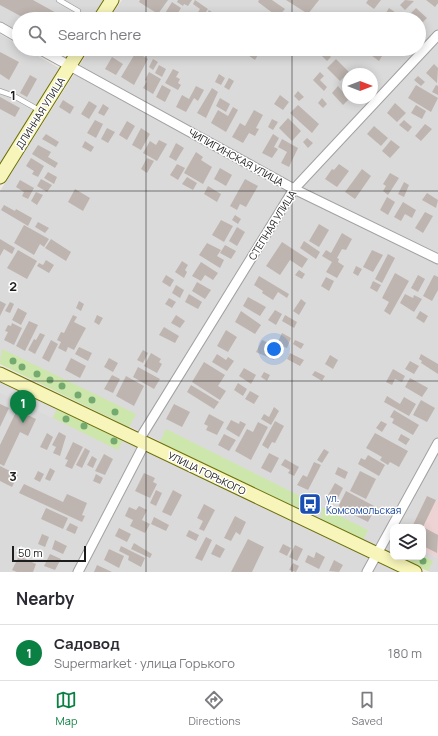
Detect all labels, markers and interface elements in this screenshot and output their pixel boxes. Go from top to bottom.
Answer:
search box [12,12,426,56]
icon: search [26,23,48,45]
text: Search here [58,24,141,45]
north arrow [342,68,378,104]
street label: ДЛИННАЯ УЛИЦА [12,74,68,152]
text: 1 [10,86,16,104]
street label: ЧИПИГИНСКАЯ УЛИЦА [186,125,287,189]
street label: СТЕПНАЯ УЛИЦА [245,187,300,263]
text: 2 [9,277,17,295]
your location [264,339,284,359]
pin: 1 [10,390,36,423]
street label: УЛИЦА ГОРЬКОГО [166,448,248,498]
text: 3 [9,467,17,485]
bus stop icon: ул. Комсомольская [297,491,323,517]
place label: ул. Комсомольская [326,491,401,517]
map controls [390,524,426,560]
button: layers [390,524,426,560]
scale bar [12,544,86,563]
text: 50 m [18,545,43,560]
text: Nearby [16,587,74,610]
text: Садовод [54,633,120,654]
text: 1 [26,644,32,662]
text: 180 m [388,644,422,662]
text: Supermarket · улица Горького [54,654,235,672]
tab: Map [55,689,77,728]
tab: Directions [188,689,241,728]
tab: Saved [352,689,383,728]

